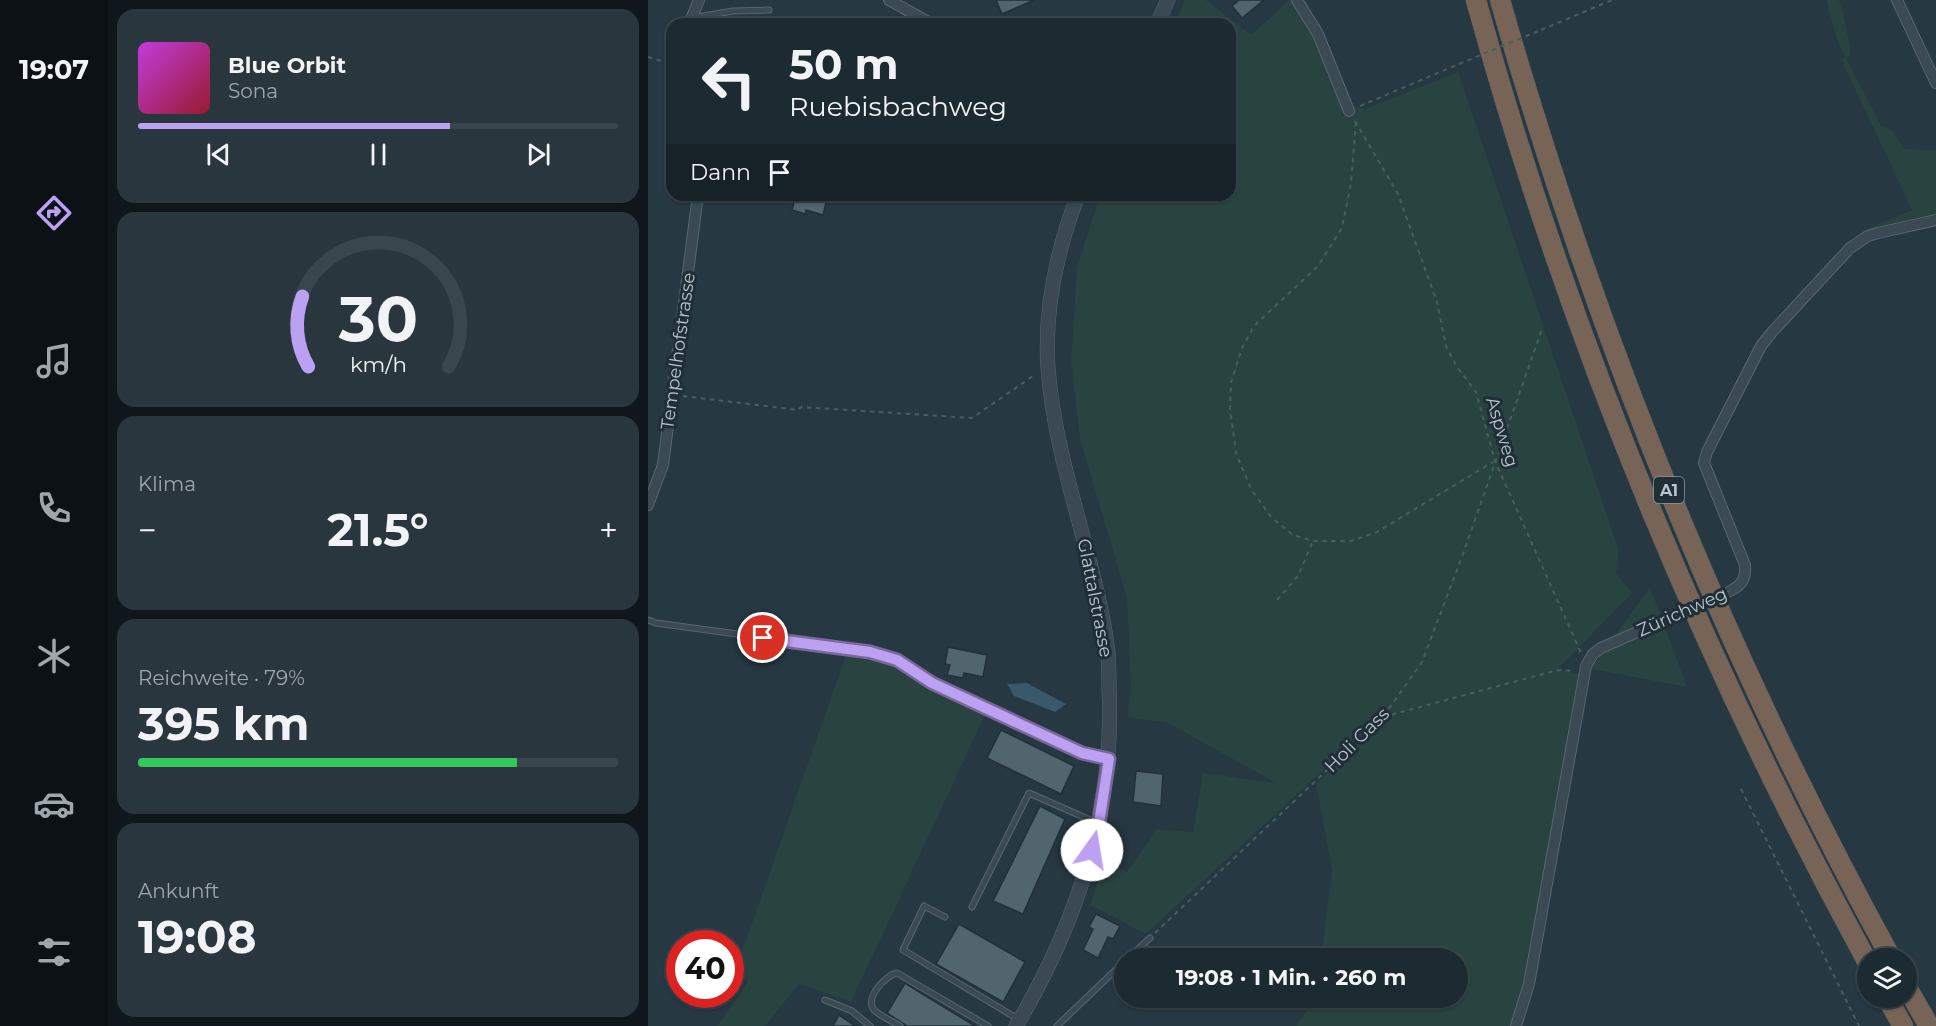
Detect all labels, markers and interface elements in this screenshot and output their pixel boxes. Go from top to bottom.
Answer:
text: 50 m [789,38,898,90]
icon: left [690,42,768,120]
text: Blue Orbit [228,52,346,79]
text: 19:07 [19,53,89,86]
text: Sona [228,79,278,103]
text: Ruebisbachweg [789,90,1007,123]
icon: previous [202,138,235,171]
icon: pause [362,138,395,171]
icon: next [522,138,555,171]
icon: arrive [763,156,796,189]
text: Dann [690,159,751,186]
icon: directions [33,192,75,234]
street label: Tempelhofstrasse [656,271,700,431]
text: 30 [337,281,418,357]
icon: music [33,340,75,382]
text: km/h [349,351,407,377]
street label: Aspweg [1481,394,1523,470]
text: Klima [138,472,196,496]
road number: A1 [1654,477,1684,503]
icon: phone [33,487,75,529]
text: 21.5° [327,502,429,557]
text: − [138,510,157,550]
text: + [599,510,618,550]
street label: Glattalstrasse [1073,537,1117,659]
street label: Zürichweg [1634,582,1730,642]
pin [737,612,788,663]
icon: arrive [746,621,779,654]
icon: climate [33,635,75,677]
text: Reichweite · 79% [138,666,305,690]
text: 395 km [138,696,309,751]
street label: Holi Gass [1320,703,1394,777]
icon: car [33,783,75,825]
position arrow [1060,818,1124,882]
text: Ankunft [138,879,219,903]
text: 19:08 [138,909,256,964]
speed limit sign: 40 [666,930,744,1008]
icon: filters [33,931,75,973]
map controls [1857,948,1917,1008]
button: layers [1857,948,1917,1008]
text: 19:08 · 1 Min. · 260 m [1176,964,1406,991]

